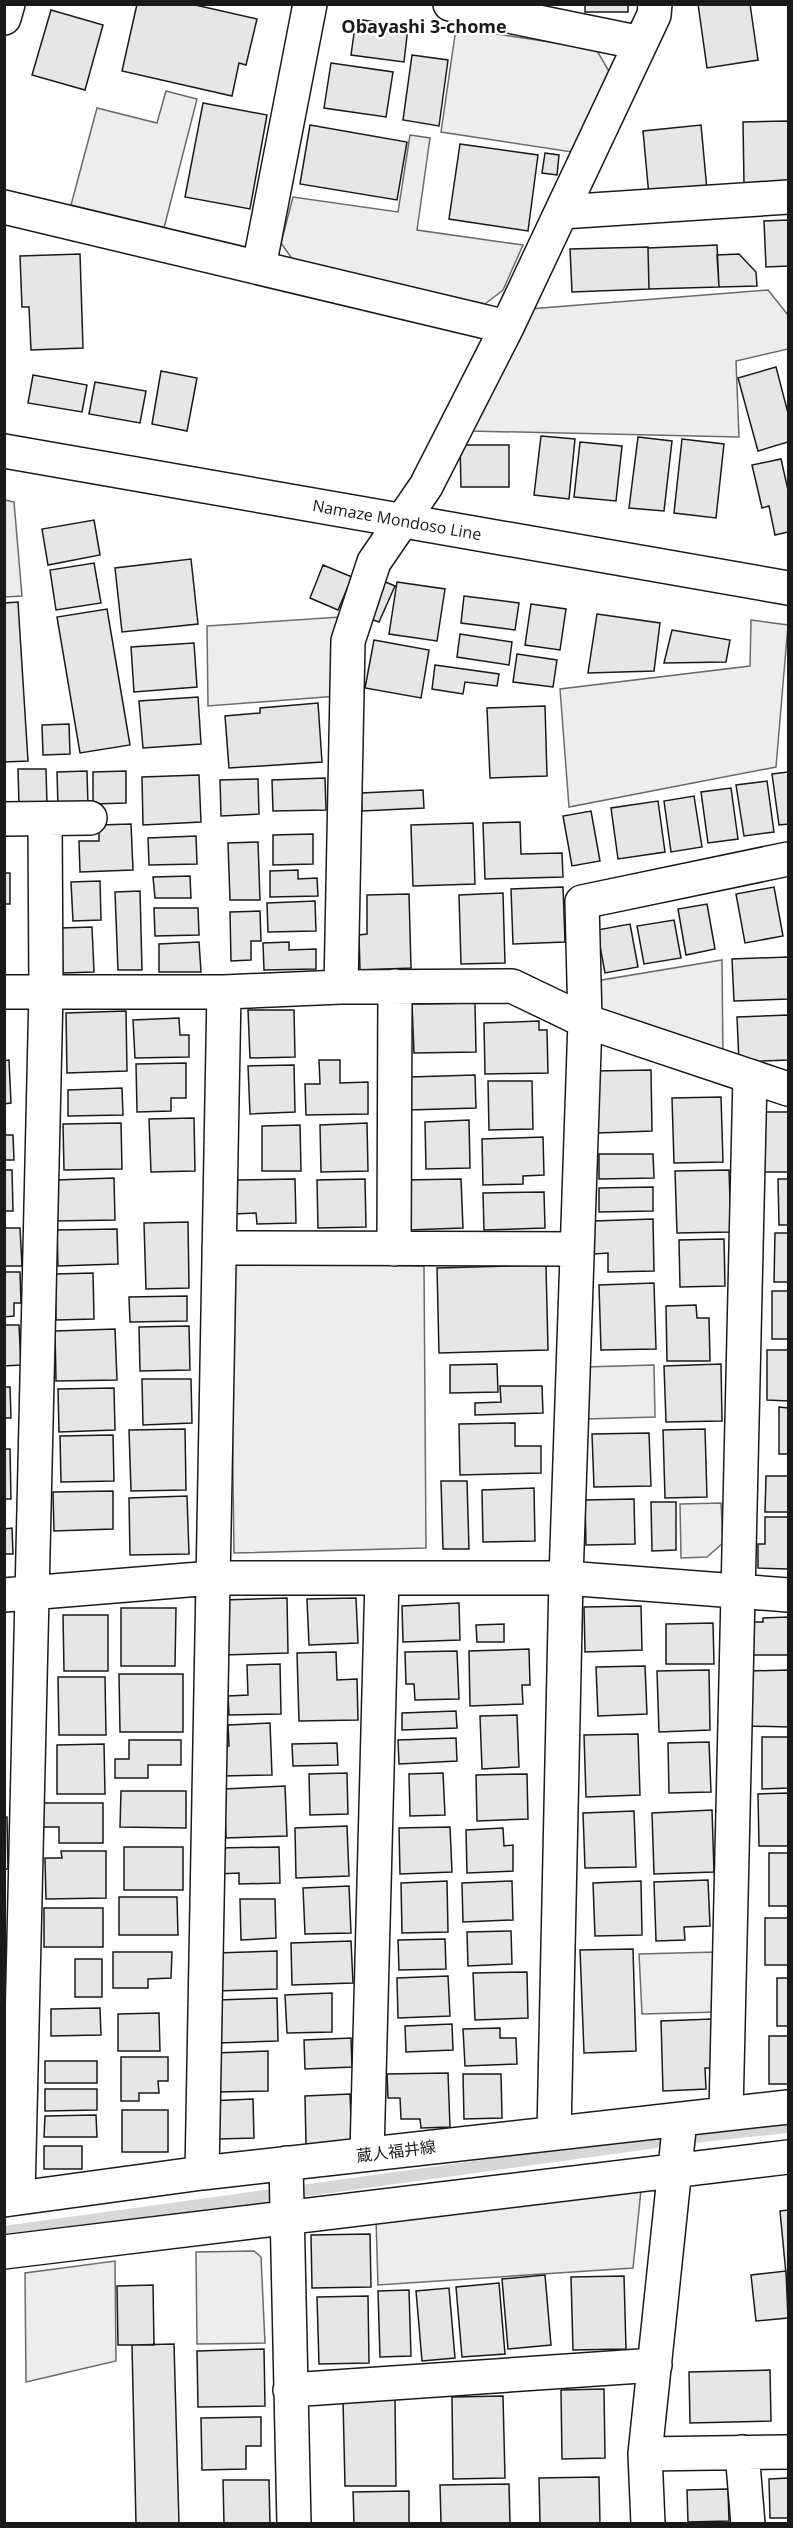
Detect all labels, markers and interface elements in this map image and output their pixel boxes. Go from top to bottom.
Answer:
district label: Obayashi 3-chome [341,14,507,38]
street label: Namaze Mondoso Line [311,494,483,545]
street label: 蔵人福井線 [355,2135,437,2167]

